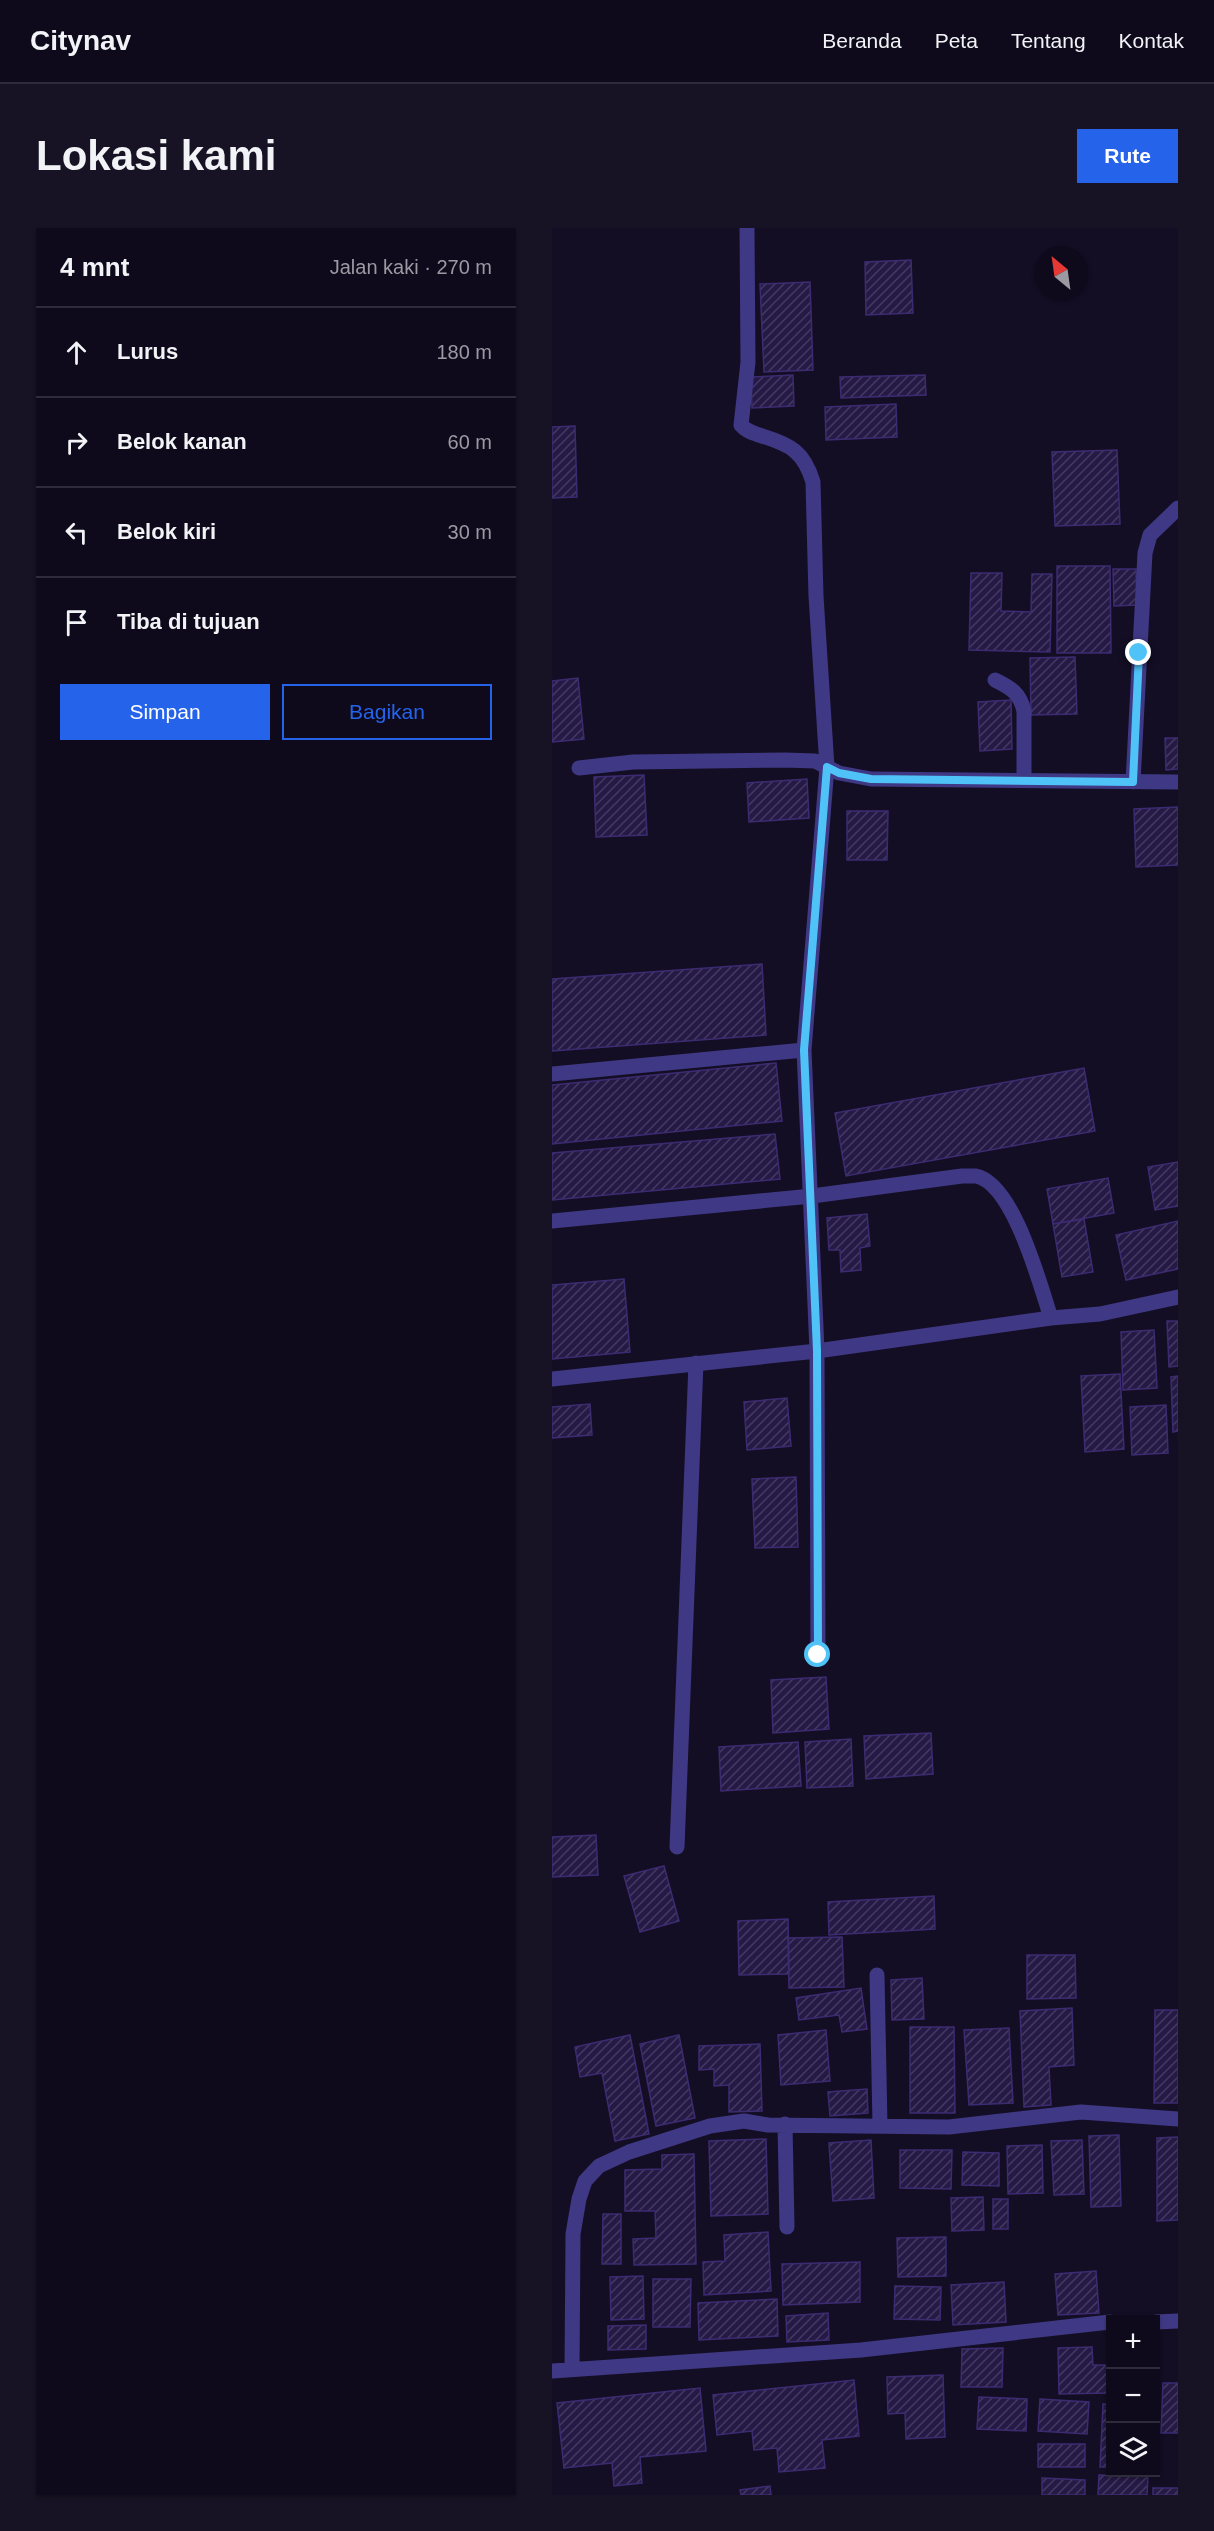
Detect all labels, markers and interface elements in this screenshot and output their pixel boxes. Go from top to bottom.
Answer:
text: Citynav [30,25,131,56]
text: Beranda [822,29,902,52]
text: Peta [935,29,978,52]
text: Tentang [1011,29,1086,52]
text: Kontak [1119,29,1184,52]
button: Rute [1077,129,1178,183]
text: Lokasi kami [36,132,276,179]
north arrow [1034,246,1088,300]
text: 4 mnt [60,252,129,282]
text: Jalan kaki · 270 m [330,256,492,278]
icon: ahead [60,336,93,369]
text: Lurus [117,339,178,364]
text: 180 m [436,341,492,363]
icon: right [60,426,93,459]
text: Belok kanan [117,429,247,454]
text: 60 m [448,431,492,453]
icon: left [60,516,93,549]
text: Belok kiri [117,519,216,544]
text: 30 m [448,521,492,543]
icon: arrive [60,606,93,639]
text: Tiba di tujuan [117,609,260,634]
route end [1125,639,1151,665]
button: Simpan [60,684,270,740]
button: Bagikan [282,684,492,740]
route start [804,1641,830,1667]
map controls [1106,2315,1160,2477]
button: + [1106,2315,1160,2369]
button: − [1106,2369,1160,2423]
button: layers [1106,2423,1160,2477]

